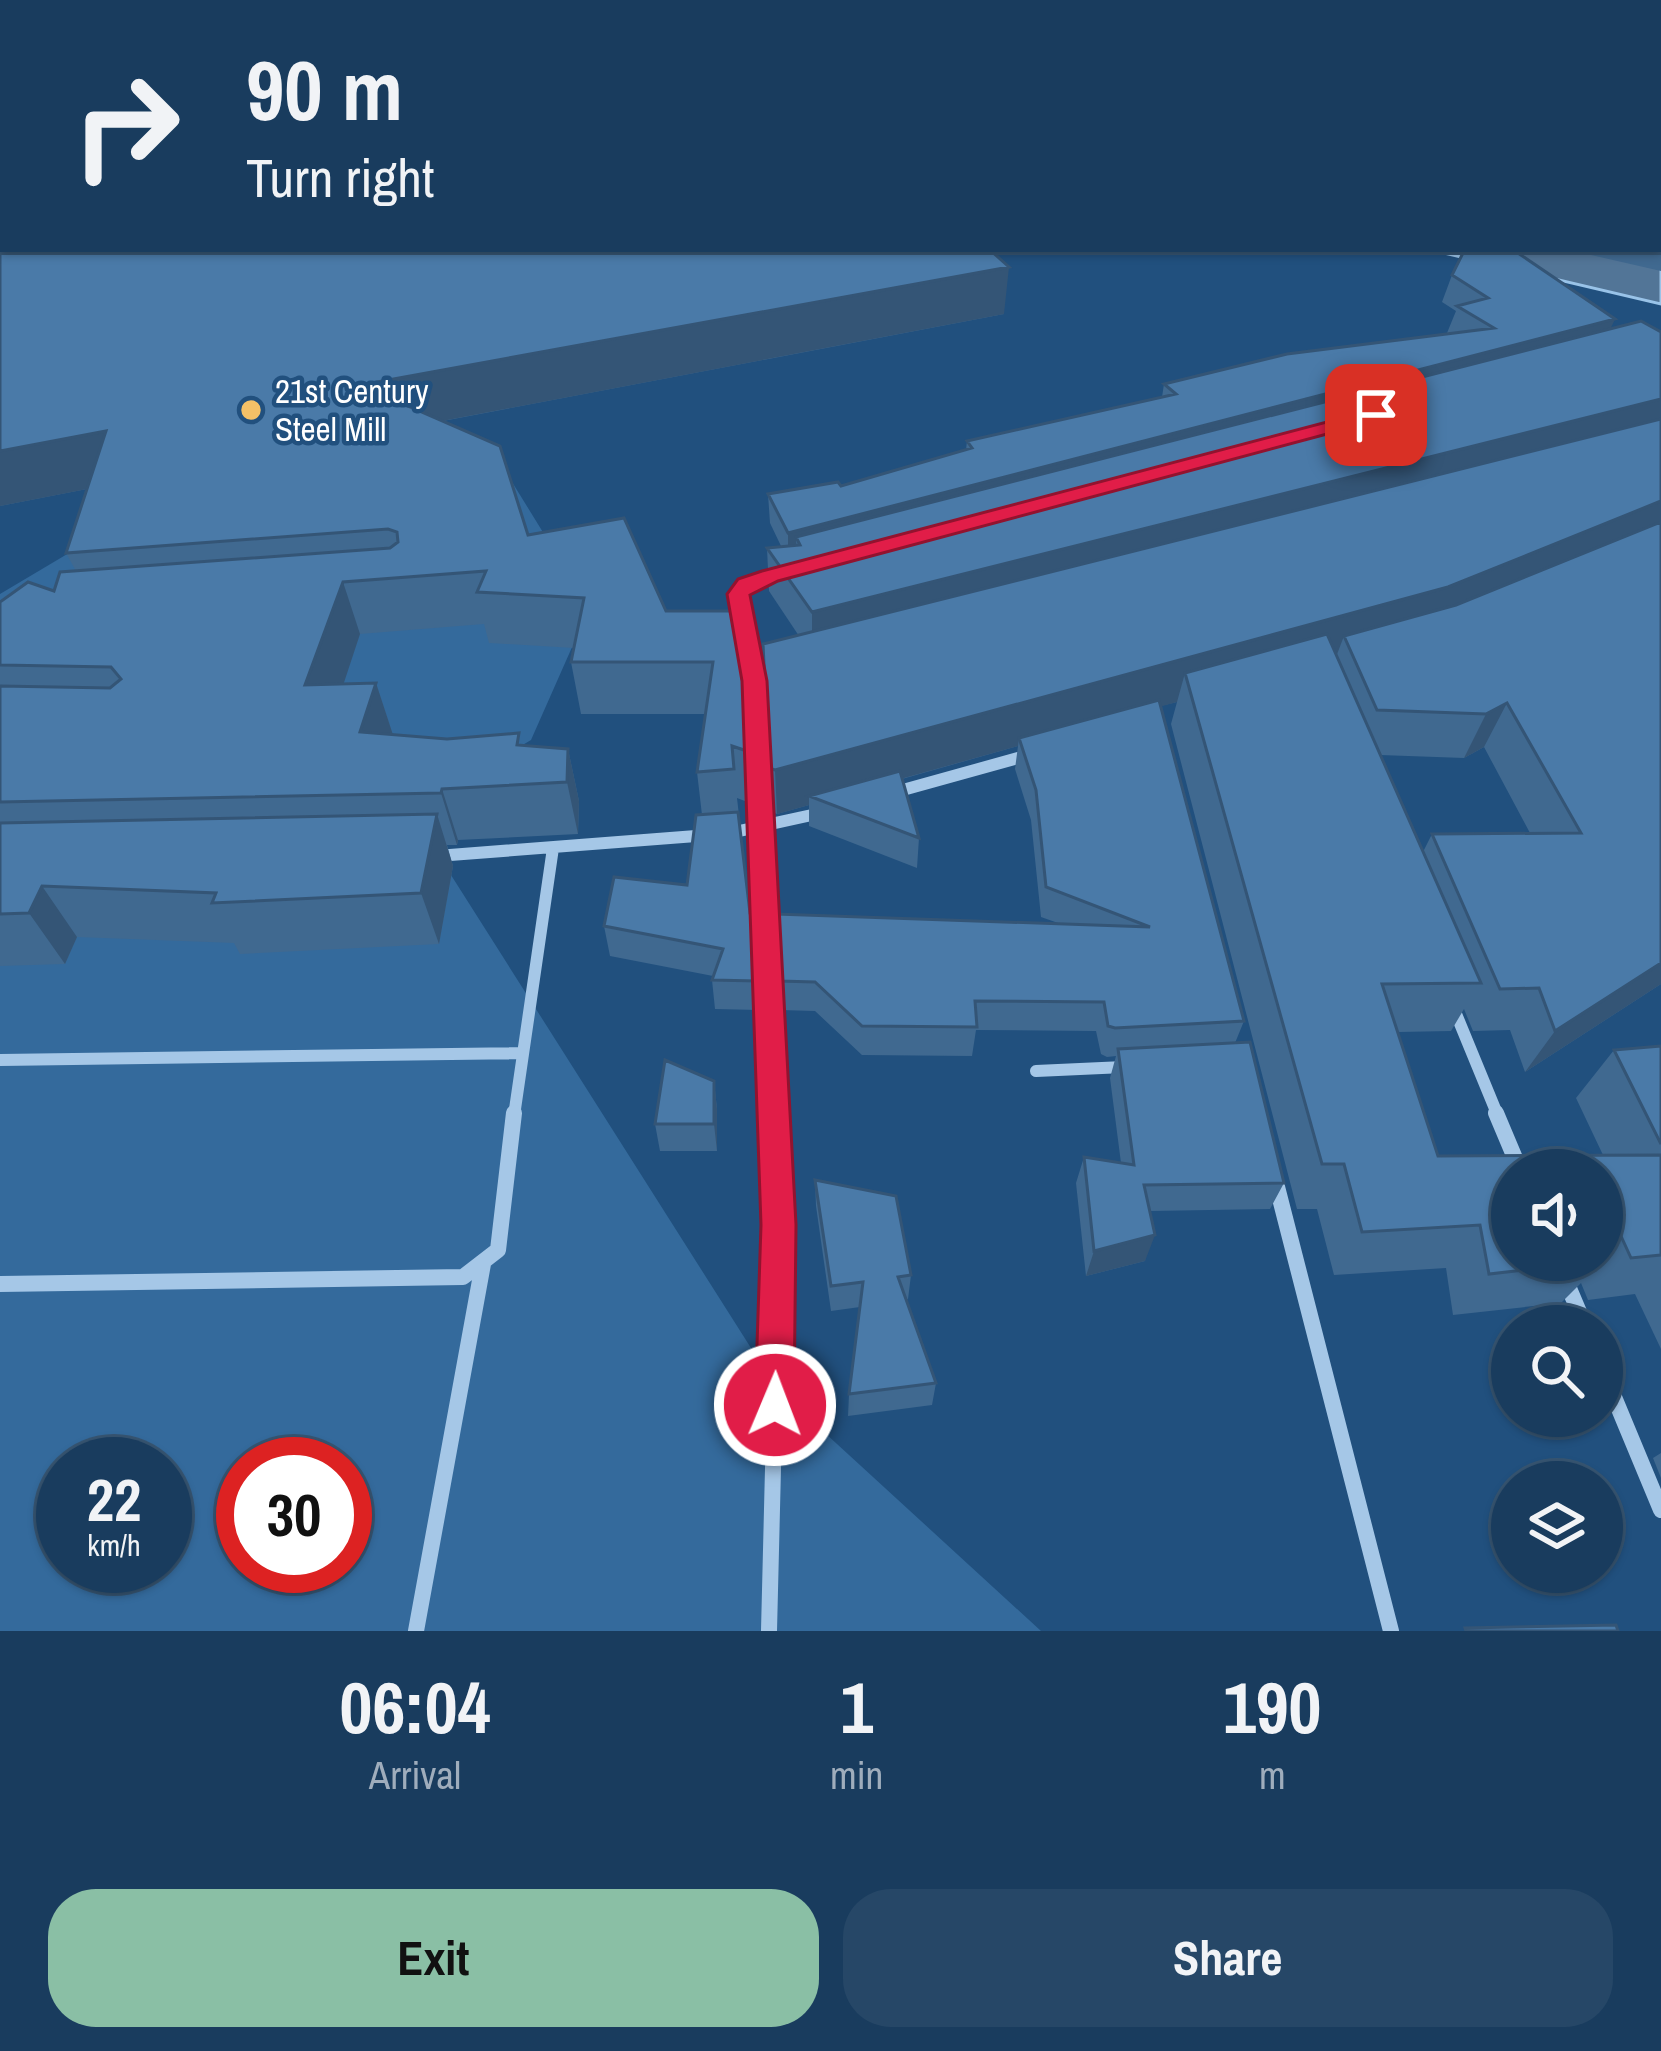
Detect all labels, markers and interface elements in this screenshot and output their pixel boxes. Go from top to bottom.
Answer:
text: 90 m [246,33,403,146]
icon: right [48,48,204,204]
text: Turn right [246,141,434,214]
pin [1325,364,1427,466]
place label: 21st Century Steel Mill [275,369,429,451]
icon: arrive [1343,382,1409,448]
marker: 21st Century Steel Mill [238,397,264,423]
map controls [1491,1149,1623,1593]
button: sound [1491,1149,1623,1281]
button: search [1491,1305,1623,1437]
position arrow [712,1342,838,1468]
speed limit sign: 30 [216,1437,372,1593]
text: 22 [87,1459,141,1540]
button: layers [1491,1461,1623,1593]
text: km/h [87,1525,141,1565]
text: 06:04 [340,1658,491,1755]
text: 1 [840,1658,873,1755]
text: 190 [1223,1658,1321,1755]
text: Arrival [369,1749,461,1801]
text: min [830,1749,883,1801]
text: m [1259,1749,1286,1801]
button: Exit [48,1889,819,2027]
button: Share [843,1889,1613,2027]

